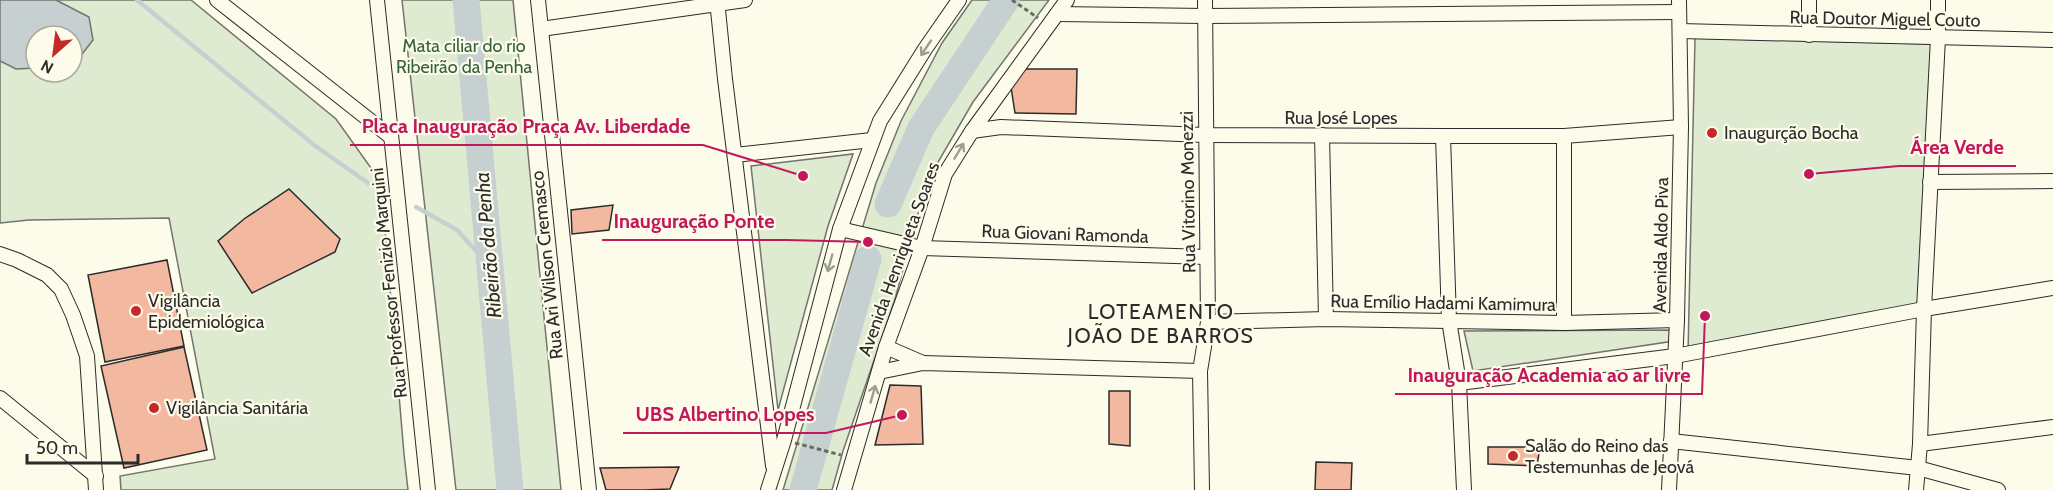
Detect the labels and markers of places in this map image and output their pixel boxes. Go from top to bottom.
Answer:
callout: Placa Inauguração Praça Av. Liberdade [350,107,703,145]
place label: Inaugurção Bocha [1724,122,1859,144]
marker: Inaugurção Bocha [1705,126,1719,140]
callout: Área Verde [1899,128,2016,166]
callout: Inauguração Ponte [602,202,787,240]
place label: Vigilância Epidemiológica [148,290,265,333]
marker: Vigilância Epidemiológica [129,304,143,318]
callout: Inauguração Academia ao ar livre [1395,356,1702,394]
callout: UBS Albertino Lopes [623,395,826,433]
place label: Vigilância Sanitária [166,397,309,419]
marker: Vigilância Sanitária [147,401,161,415]
place label: Salão do Reino das Testemunhas de Jeová [1525,435,1695,478]
marker: Salão do Reino das Testemunhas de Jeová [1506,449,1520,463]

